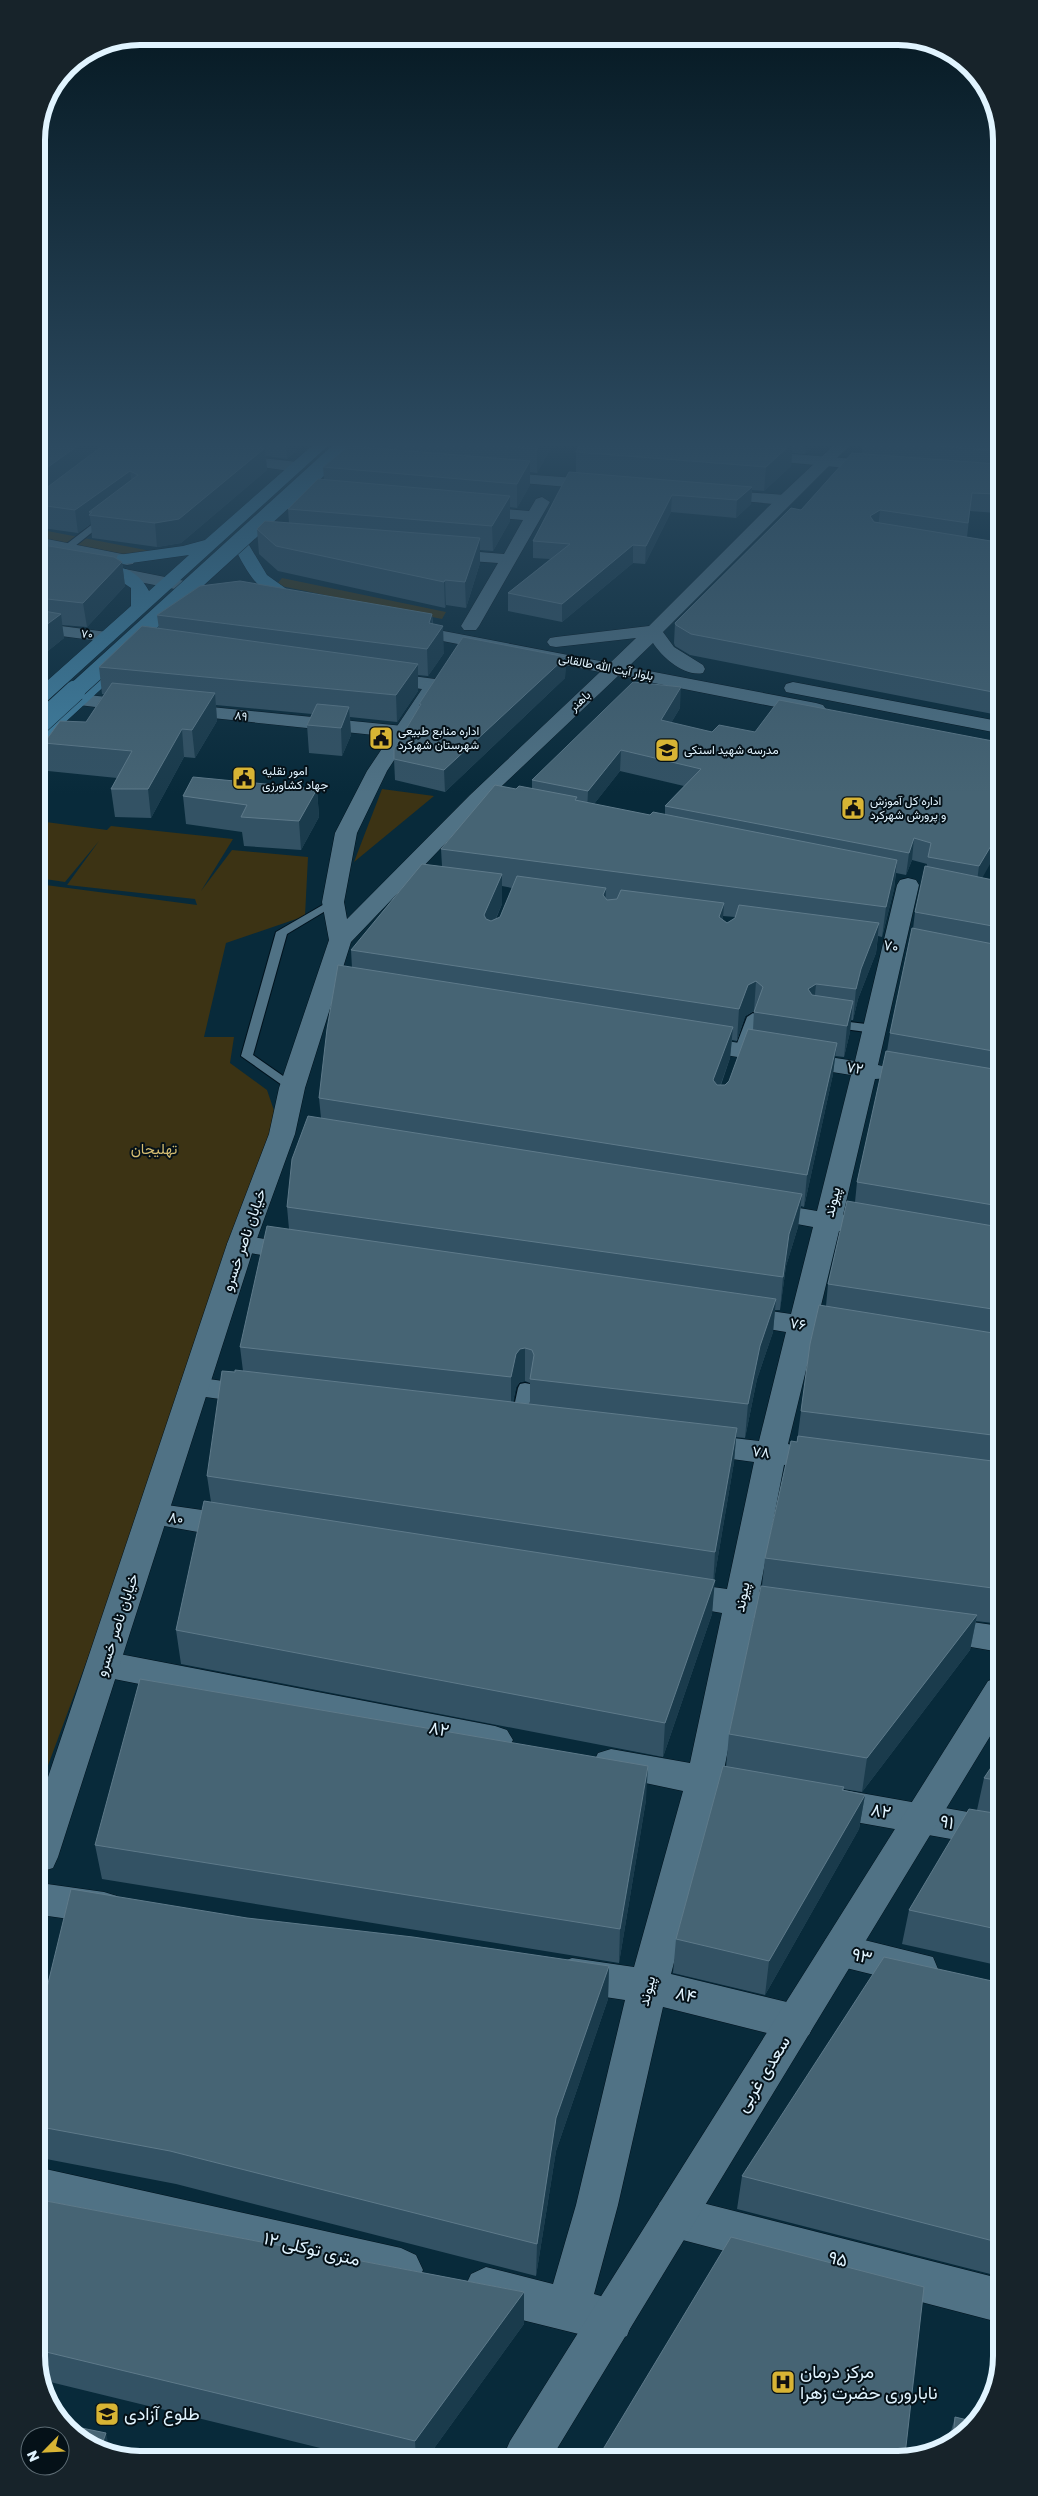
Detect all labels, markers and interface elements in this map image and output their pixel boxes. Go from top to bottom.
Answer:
street label: ۷۰ [80,625,94,642]
street label: بلوار آیت الله طالقانی [557,650,655,684]
street label: باهنر [565,687,594,716]
street label: ۸۹ [234,707,248,724]
place label: اداره منابع طبیعی شهرستان شهرکرد [398,723,479,753]
public building icon: اداره منابع طبیعی شهرستان شهرکرد [368,725,394,751]
school or university icon: مدرسه شهید استکی [654,737,680,763]
place label: مدرسه شهید استکی [684,742,779,758]
place label: امور نقلیه جهاد کشاورزی [262,763,328,793]
public building icon: امور نقلیه جهاد کشاورزی [231,765,257,791]
place label: اداره کل آموزش و پرورش شهرکرد [870,793,946,823]
public building icon: اداره کل آموزش و پرورش شهرکرد [840,795,866,821]
street label: ۷۰ [882,935,900,955]
street label: ۷۲ [846,1057,865,1077]
park label: تهلیجان [131,1139,178,1158]
street label: پیوند [819,1185,845,1219]
street label: خیابان ناصر خسرو [217,1186,270,1293]
street label: ۷۶ [789,1313,808,1333]
street label: ۷۸ [751,1441,771,1461]
street label: ۸۰ [167,1507,185,1527]
street label: خیابان ناصر خسرو [91,1571,142,1679]
street label: پیوند [729,1580,755,1614]
street label: ۸۲ [427,1715,451,1741]
street label: ۸۲ [869,1797,893,1823]
street label: ۹۱ [938,1809,956,1833]
street label: ۹۳ [850,1942,875,1968]
street label: پیوند [634,1974,660,2008]
street label: ۸۴ [673,1981,699,2007]
street label: سعدی غربی [730,2031,795,2116]
street label: ۱۲ متری توکلی [262,2226,363,2271]
street label: ۹۵ [826,2245,850,2271]
place label: مرکز درمان ناباروری حضرت زهرا [800,2360,938,2404]
hospital icon: مرکز درمان ناباروری حضرت زهرا [770,2369,796,2395]
school or university icon: طلوع آزادی [94,2401,120,2427]
place label: طلوع آزادی [124,2402,200,2426]
north arrow [20,2426,70,2476]
text: N [23,2448,43,2465]

